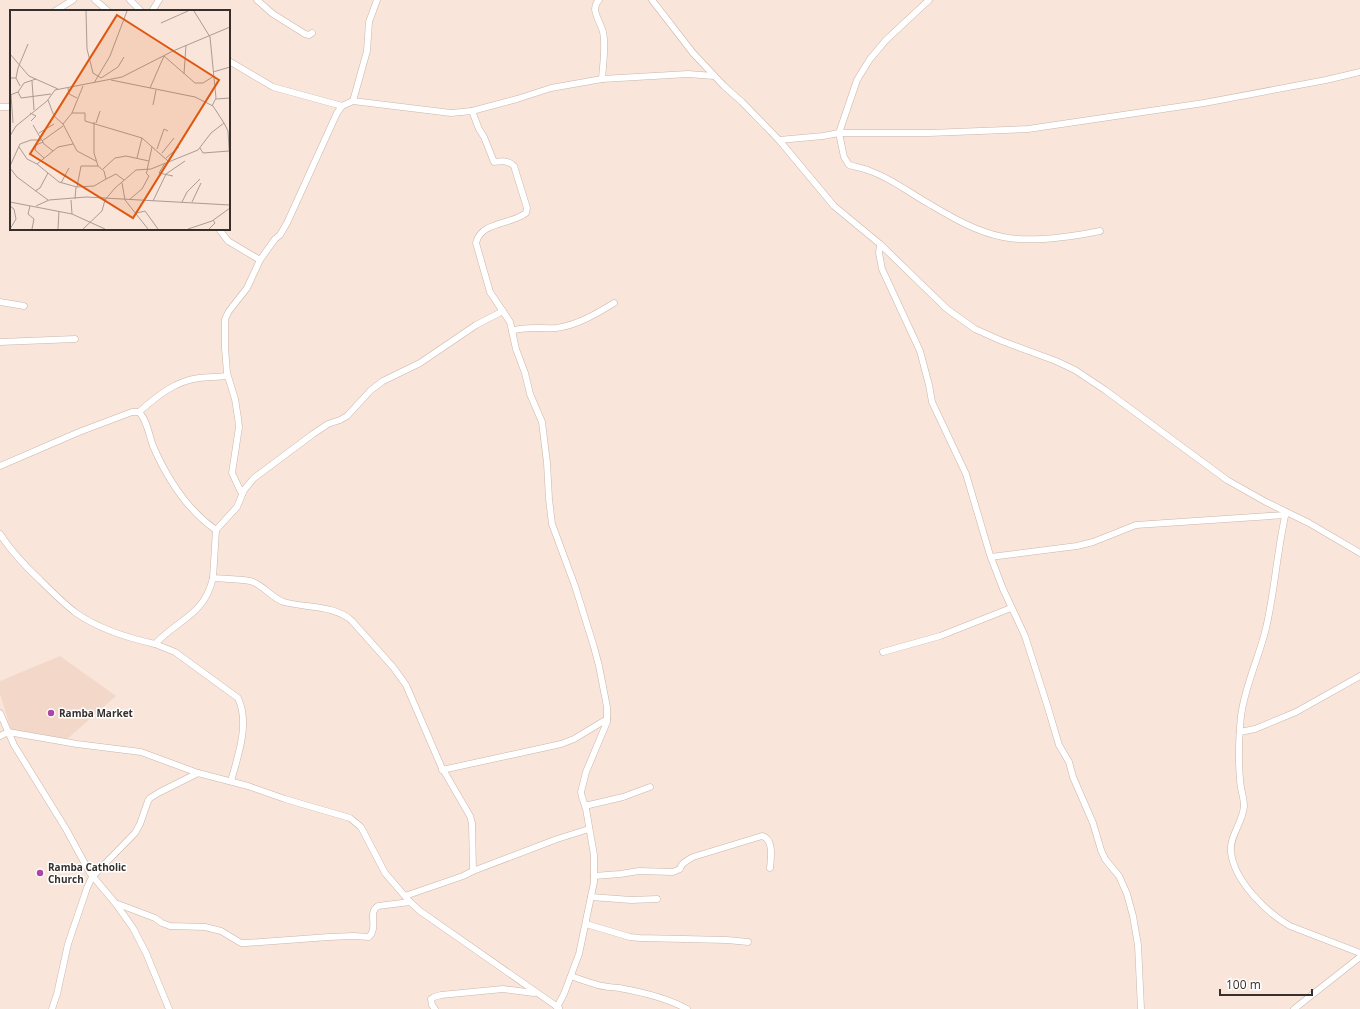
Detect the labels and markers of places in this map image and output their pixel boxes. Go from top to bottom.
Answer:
place label: Ramba Market [59,706,134,720]
marker: Ramba Market [46,708,56,718]
place label: Ramba Catholic Church [48,860,126,886]
marker: Ramba Catholic Church [35,868,45,878]

